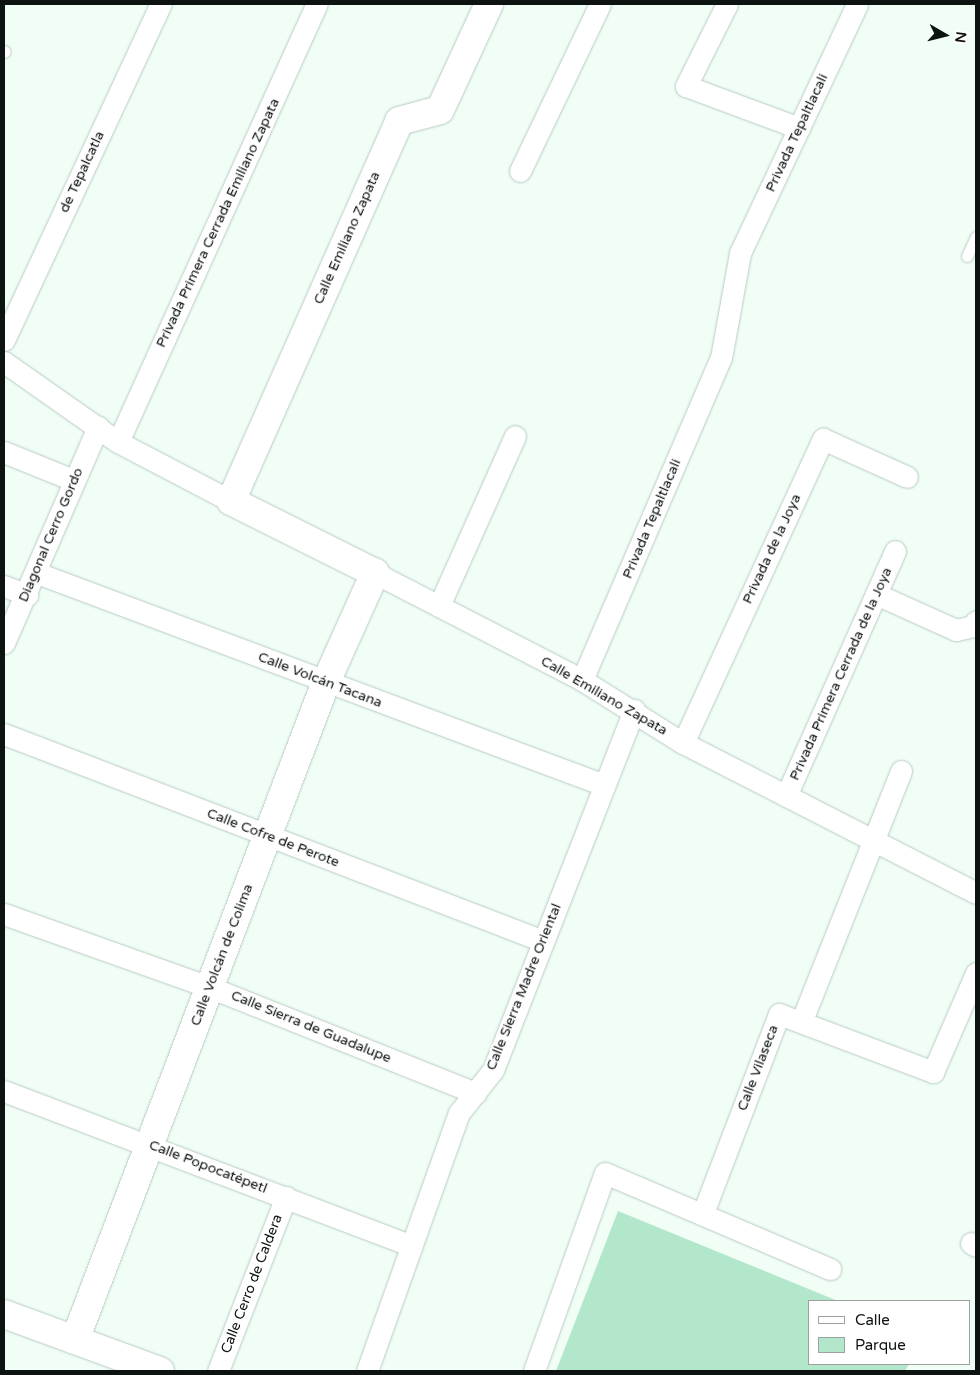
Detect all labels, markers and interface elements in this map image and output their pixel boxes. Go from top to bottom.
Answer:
north arrow [920,10,970,60]
text: N [951,30,970,44]
street label: Privada Tepaltlacali [762,71,832,195]
street label: Privada Primera Cerrada Emiliano Zapata [153,96,283,350]
street label: de Tepalcatla [56,129,108,215]
street label: Calle Emiliano Zapata [310,169,384,307]
street label: Privada Tepaltlacali [619,457,685,581]
street label: Diagonal Cerro Gordo [15,465,87,605]
street label: Privada de la Joya [739,491,805,607]
street label: Privada Primera Cerrada de la Joya [786,565,896,783]
street label: Calle Volcán Tacana [256,649,384,711]
street label: Calle Emiliano Zapata [538,653,670,739]
street label: Calle Cofre de Perote [204,805,342,871]
street label: Calle Volcán de Colima [187,882,257,1028]
street label: Calle Sierra Madre Oriental [483,901,565,1073]
street label: Calle Sierra de Guadalupe [229,987,393,1067]
street label: Calle Vilaseca [734,1023,782,1113]
street label: Calle Popocatépetl [147,1137,269,1197]
street label: Calle Cerro de Caldera [218,1212,286,1356]
legend [808,1300,970,1365]
text: Calle [855,1311,890,1329]
text: Parque [855,1336,906,1354]

